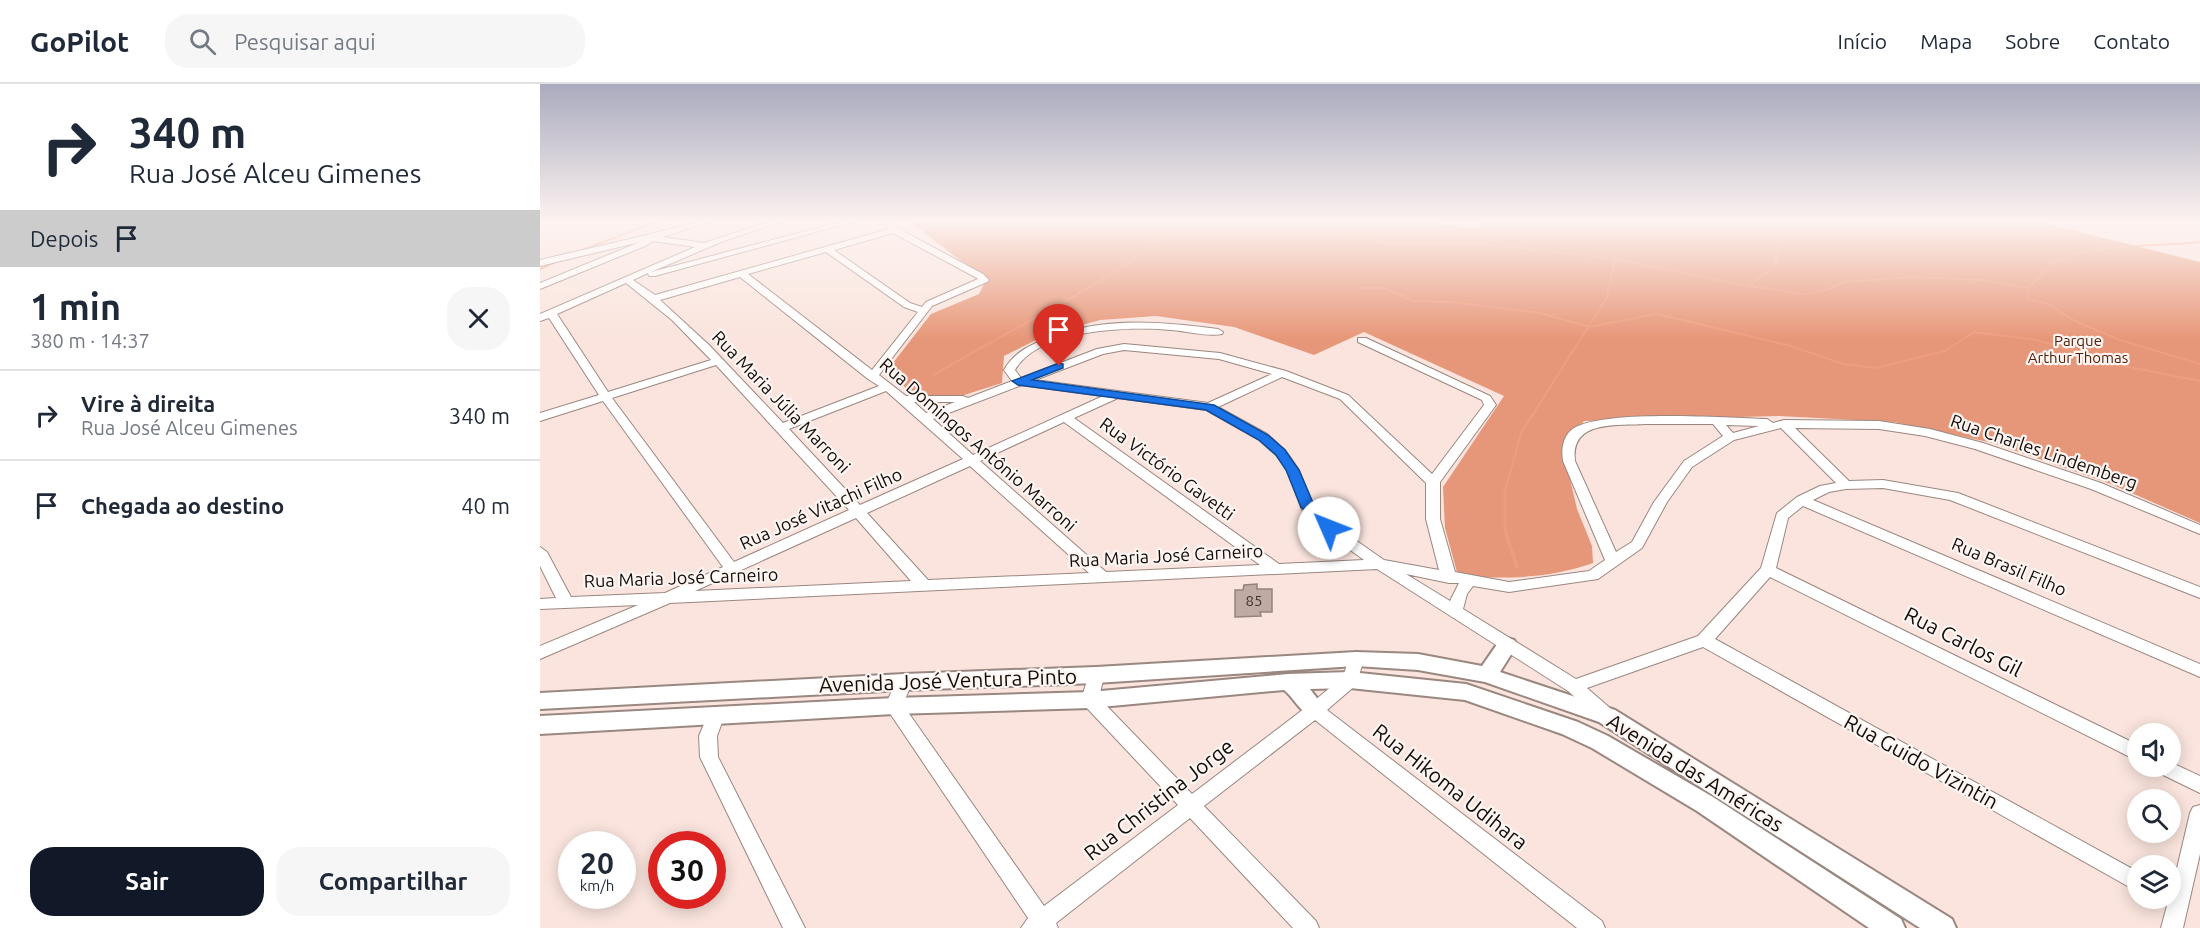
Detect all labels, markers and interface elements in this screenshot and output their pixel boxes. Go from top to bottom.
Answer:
search box [165,14,585,68]
icon: search [186,25,219,58]
text: GoPilot [30,26,129,57]
text: Pesquisar aqui [234,29,376,54]
text: Início [1838,29,1887,53]
text: Mapa [1920,29,1972,53]
text: Sobre [2005,29,2060,53]
text: Contato [2093,29,2170,53]
icon: right [30,108,108,186]
text: 340 m [129,109,246,156]
text: Rua José Alceu Gimenes [129,158,422,188]
icon: arrive [110,222,143,255]
text: Depois [30,226,98,251]
text: 1 min [30,286,121,327]
button: close [447,287,510,350]
pin [1033,304,1084,366]
icon: arrive [1042,313,1075,346]
street label: Rua Maria Júlia Marroni [709,326,855,476]
text: 380 m · 14:37 [30,329,150,352]
park label: Parque Arthur Thomas [2028,332,2128,366]
street label: Rua Domingos Antônio Marroni [876,353,1081,535]
text: Vire à direita [81,391,215,416]
icon: right [30,399,63,432]
text: 340 m [449,403,510,428]
street label: Rua Charles Lindemberg [1948,410,2140,492]
street label: Rua Victório Gavetti [1096,413,1239,524]
text: Rua José Alceu Gimenes [81,416,298,439]
street label: Rua José Vitachi Filho [736,463,905,553]
icon: arrive [30,489,63,522]
text: Chegada ao destino [81,493,284,518]
text: 40 m [461,493,510,518]
position arrow [1297,496,1361,560]
street label: Rua Brasil Filho [1949,533,2070,599]
street label: Rua Maria José Carneiro [1068,540,1264,570]
street label: Rua Maria José Carneiro [583,564,779,590]
house number: 85 [1246,592,1262,609]
street label: Rua Carlos Gil [1901,601,2026,681]
street label: Avenida José Ventura Pinto [818,663,1078,697]
street label: Avenida das Américas [1603,708,1788,836]
street label: Rua Guido Vizintin [1840,709,2003,813]
street label: Rua Hikoma Udihara [1368,718,1533,854]
map controls [2127,723,2181,909]
button: sound [2127,723,2181,777]
street label: Rua Christina Jorge [1079,733,1238,865]
button: search [2127,789,2181,843]
speed limit sign: 30 [648,831,726,909]
text: 20 [580,846,614,880]
button: Sair [30,847,264,916]
button: Compartilhar [276,847,510,916]
button: layers [2127,855,2181,909]
text: km/h [580,877,614,894]

